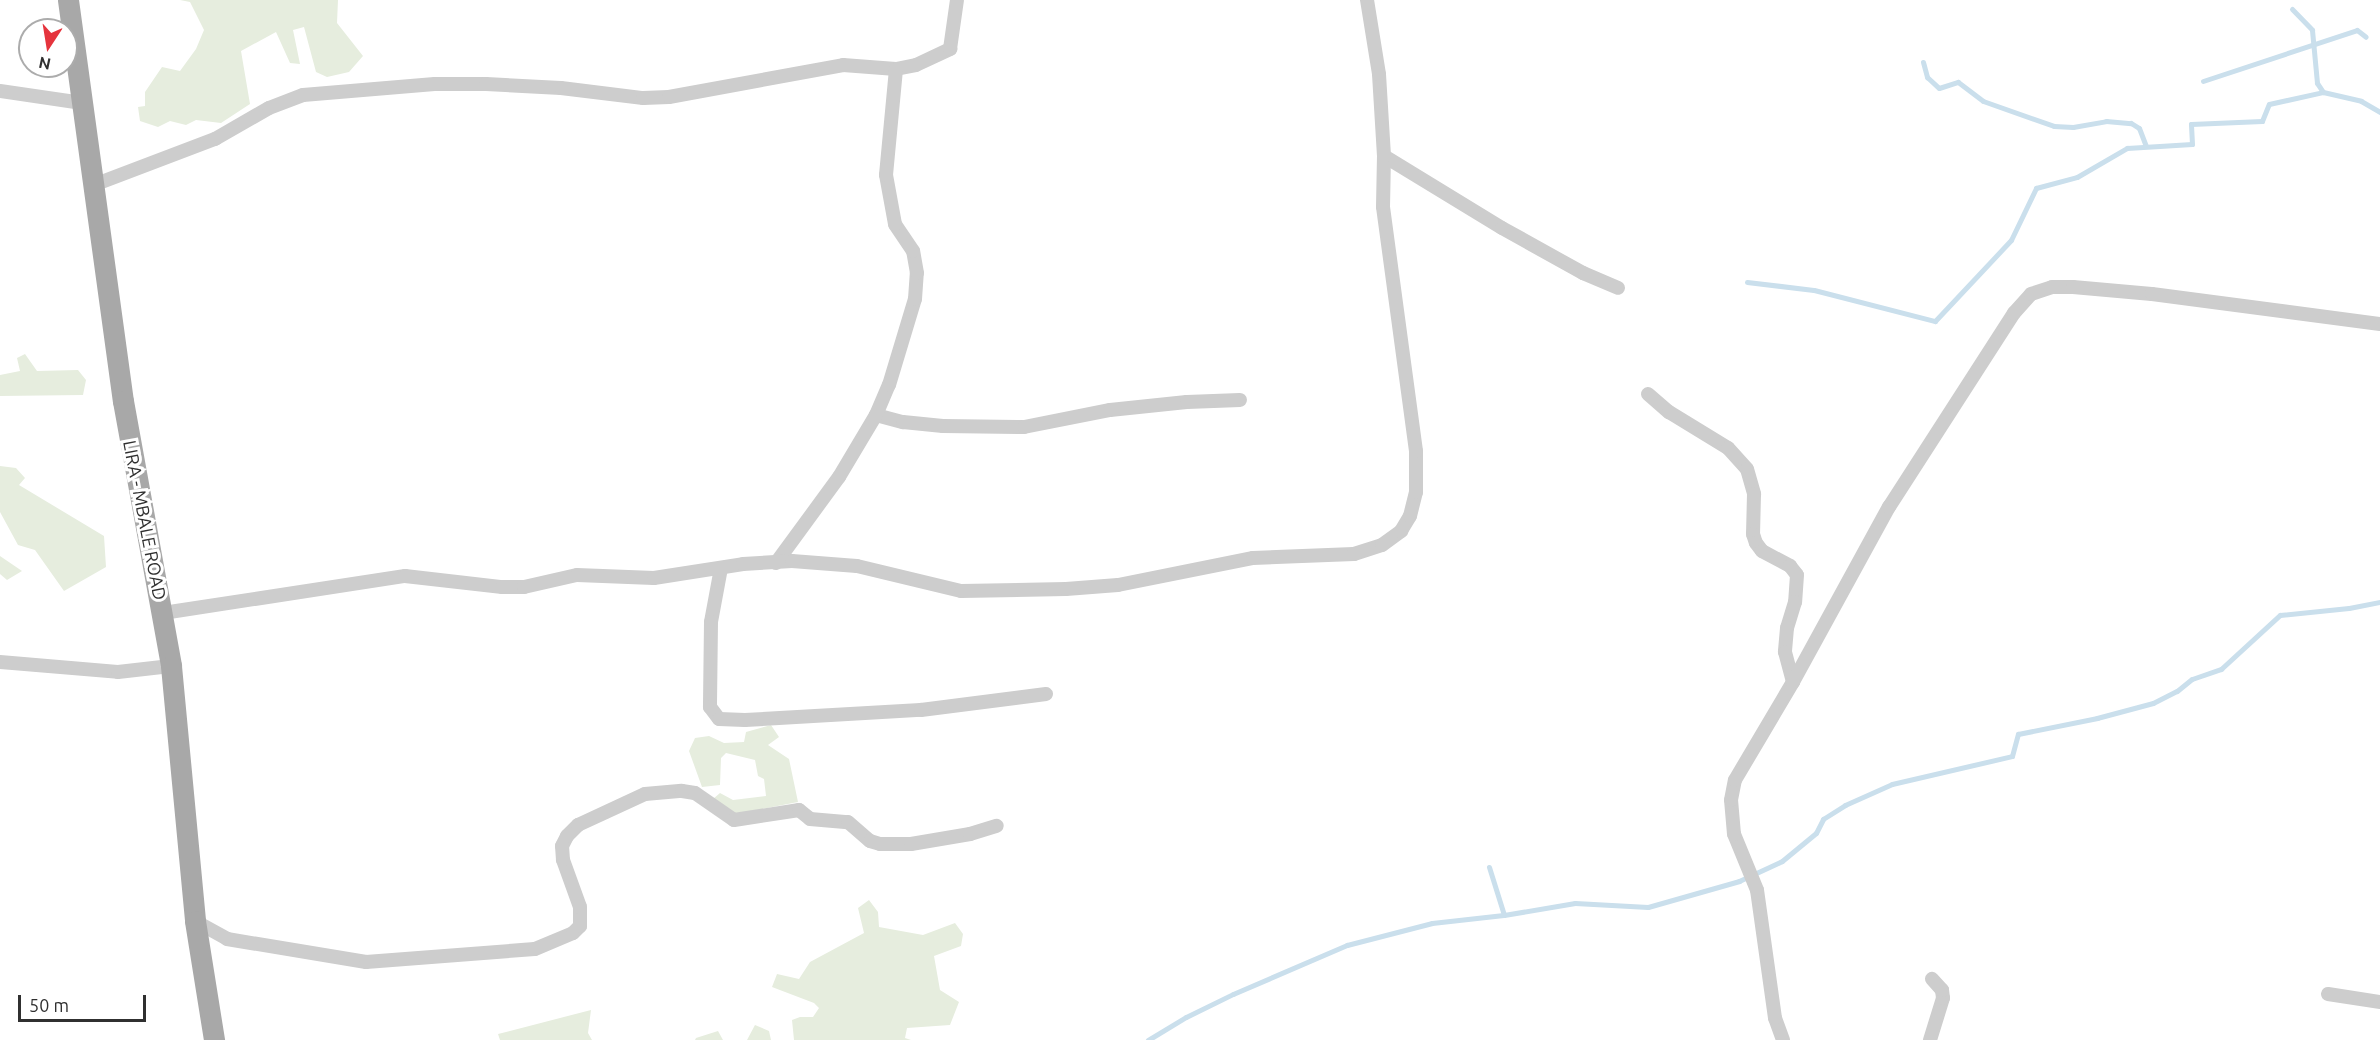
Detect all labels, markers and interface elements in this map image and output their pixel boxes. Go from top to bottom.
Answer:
north arrow [18,18,78,78]
text: N [37,54,52,74]
street label: LIRA - MBALE ROAD [119,438,171,602]
scale bar [21,983,148,1021]
text: 50 m [29,995,69,1015]

